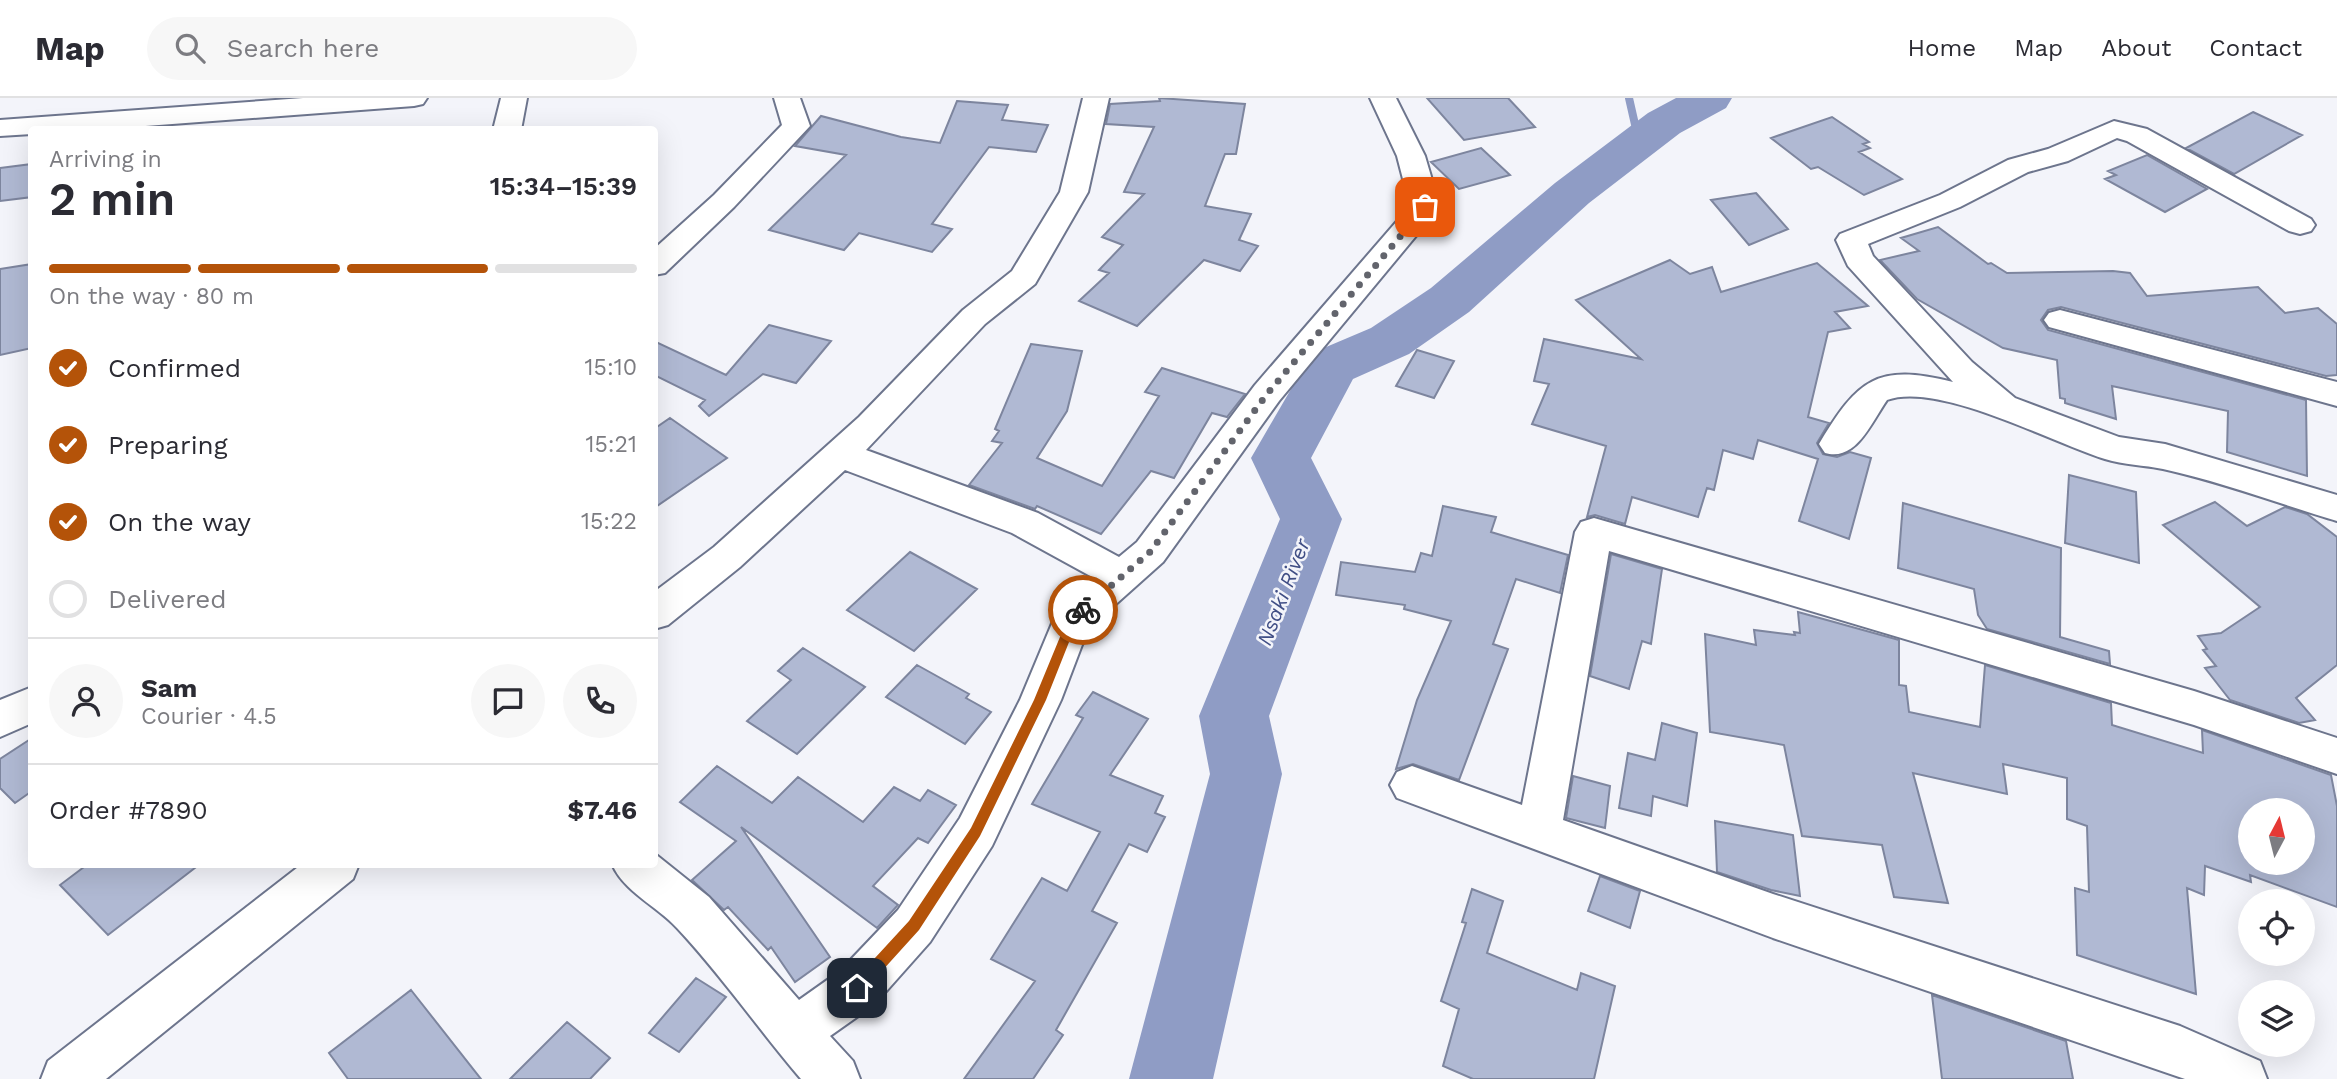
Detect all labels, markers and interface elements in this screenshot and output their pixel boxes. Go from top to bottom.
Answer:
search box [147,17,637,80]
text: Map [35,29,105,68]
icon: search [171,29,209,67]
text: Search here [227,33,379,63]
text: Home [1908,34,1976,62]
text: Map [2014,34,2063,62]
text: About [2101,34,2171,62]
text: Contact [2209,34,2302,62]
text: Arriving in [49,146,162,173]
text: 15:34–15:39 [490,171,637,201]
text: 2 min [49,172,175,226]
pin [1395,177,1455,237]
icon: bag [1406,188,1444,226]
text: On the way · 80 m [49,283,254,310]
icon: check [49,349,87,387]
text: Confirmed [108,353,241,383]
text: 15:10 [585,354,637,381]
icon: check [49,426,87,464]
text: Preparing [108,430,228,460]
text: 15:21 [585,431,637,458]
icon: check [49,503,87,541]
text: On the way [108,507,251,537]
text: 15:22 [581,508,637,535]
water label: Nsaki River [1251,534,1315,649]
courier [1048,575,1118,645]
text: Delivered [108,584,227,614]
icon: bike [1064,591,1102,629]
button: person [49,664,123,738]
button: chat [471,664,545,738]
button: phone [563,664,637,738]
text: Sam [141,673,197,703]
text: Courier · 4.5 [141,703,277,730]
text: Order #7890 [49,795,208,825]
text: $7.46 [567,795,637,825]
north arrow [2238,798,2315,875]
map controls [2238,798,2315,1057]
button: locate [2238,889,2315,966]
pin [827,958,887,1018]
icon: home [838,969,876,1007]
button: layers [2238,980,2315,1057]

